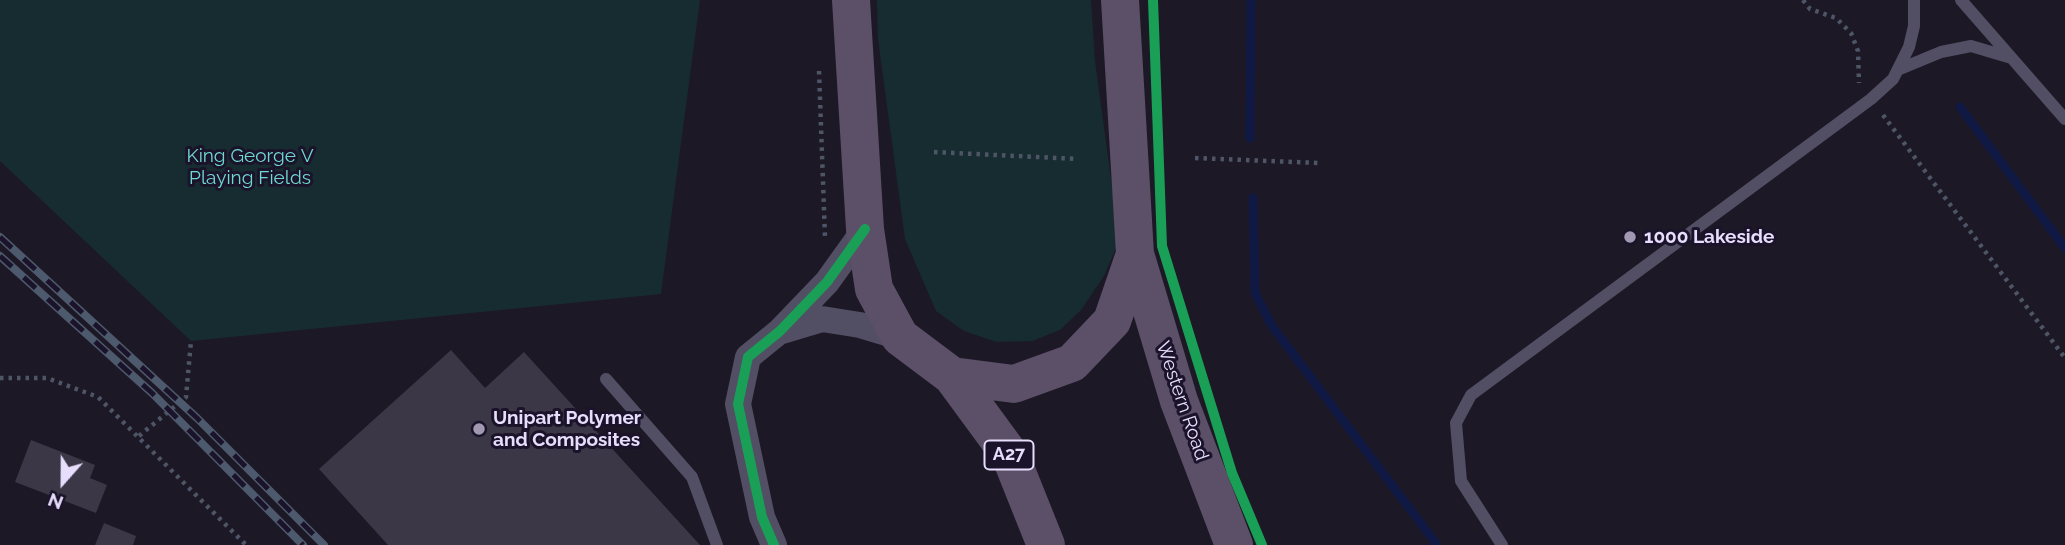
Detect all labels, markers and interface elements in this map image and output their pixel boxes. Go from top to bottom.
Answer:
park label: King George V Playing Fields [186,145,314,189]
place label: 1000 Lakeside [1644,226,1774,248]
marker: 1000 Lakeside [1622,229,1638,245]
street label: Western Road [1151,338,1213,464]
place label: Unipart Polymer and Composites [493,407,641,451]
marker: Unipart Polymer and Composites [471,421,487,437]
road number: A27 [984,440,1034,470]
north arrow [28,447,98,517]
text: N [45,489,66,514]

